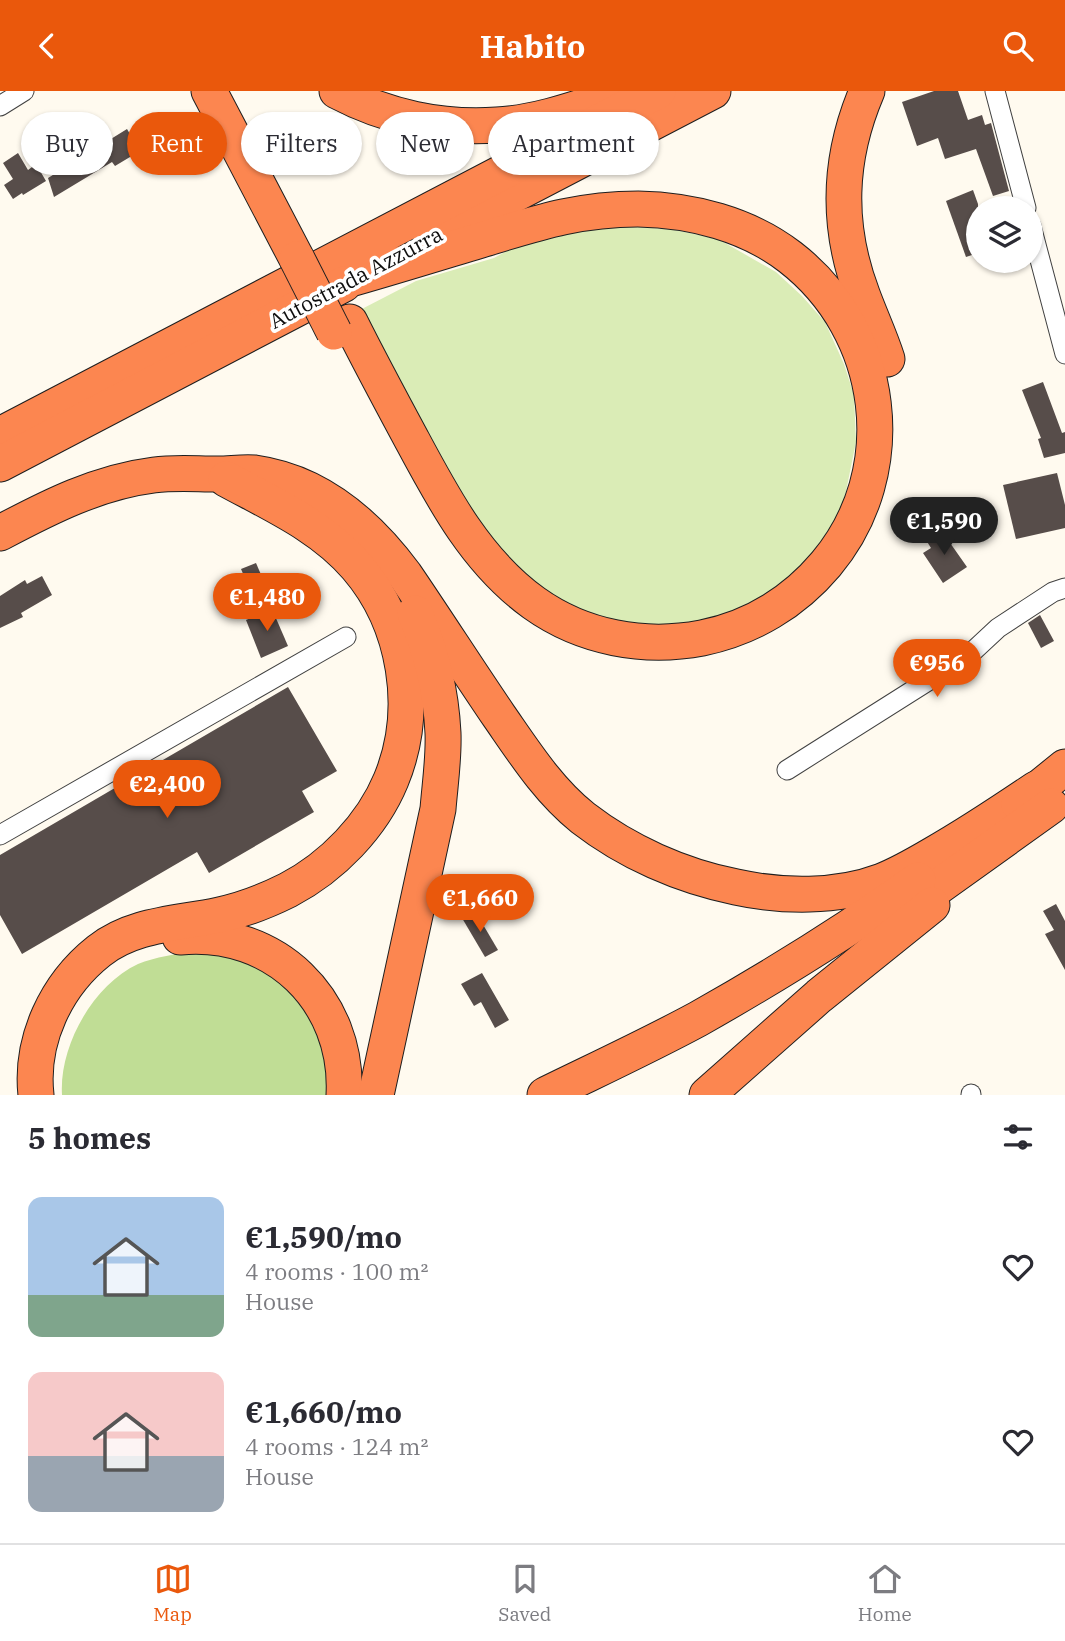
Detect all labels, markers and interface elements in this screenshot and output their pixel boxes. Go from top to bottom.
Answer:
text: Habito [480,25,585,67]
icon: back [28,27,66,65]
icon: search [999,27,1037,65]
chip: Buy [21,112,113,175]
chip: Rent [127,112,227,175]
chip: Filters [241,112,362,175]
chip: New [376,112,474,175]
chip: Apartment [488,112,659,175]
map controls [966,196,1043,273]
button: layers [966,196,1043,273]
street label: Autostrada Azzurra [264,220,447,335]
pin: €1,590 [887,497,1001,557]
text: €1,590 [906,505,982,535]
pin: €1,480 [210,573,324,633]
text: €1,480 [229,581,305,611]
pin: €956 [896,639,978,699]
text: €956 [909,647,965,677]
pin: €2,400 [110,761,224,820]
text: €2,400 [129,768,205,798]
pin: €1,660 [423,875,537,934]
text: €1,660 [442,882,518,912]
text: 5 homes [28,1118,151,1157]
icon: filters [999,1118,1037,1156]
text: €1,590/mo [245,1217,402,1256]
icon: home [84,1225,168,1309]
icon: heart [999,1248,1037,1286]
text: 4 rooms · 100 m² [245,1256,428,1286]
text: House [245,1286,314,1316]
text: €1,660/mo [245,1392,402,1431]
icon: home [84,1400,168,1484]
icon: heart [999,1423,1037,1461]
text: 4 rooms · 124 m² [245,1431,428,1461]
text: House [245,1461,314,1491]
tab: Map [153,1560,192,1626]
tab: Saved [498,1560,551,1626]
tab: Home [858,1560,912,1626]

